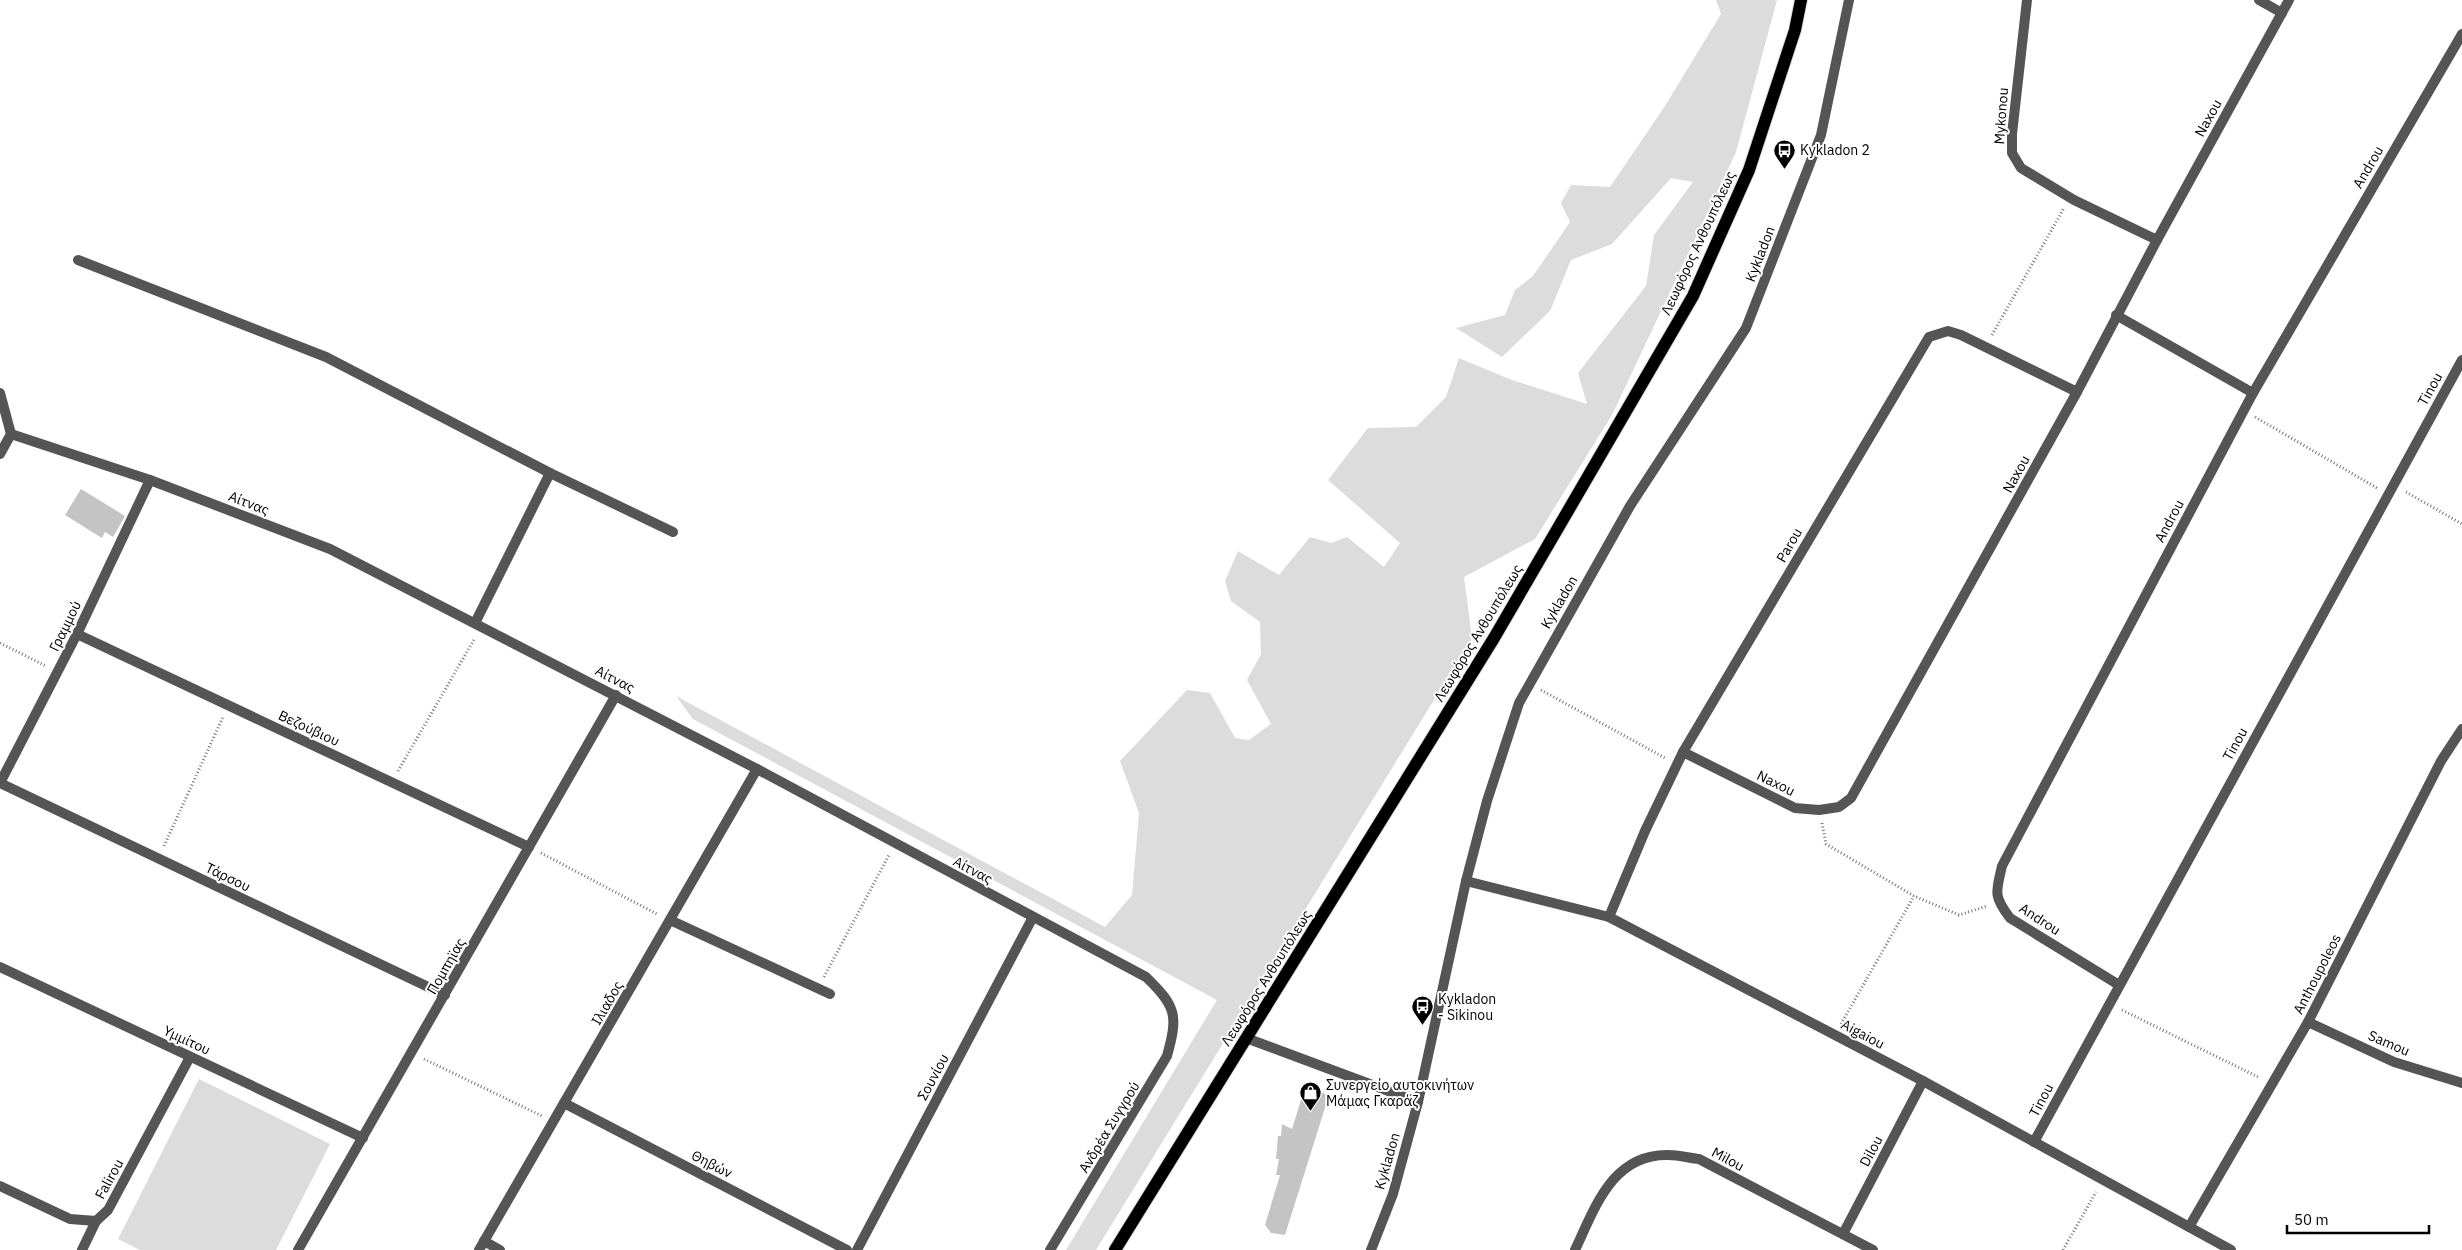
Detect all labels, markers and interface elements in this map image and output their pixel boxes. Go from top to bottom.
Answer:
street label: Mykonou [1990,87,2012,145]
street label: Naxou [2190,96,2226,140]
bus stop icon: Kykladon 2 [1772,138,1796,169]
place label: Kykladon 2 [1800,141,1870,159]
street label: Androu [2349,143,2387,191]
street label: Λεωφόρος Ανθουπόλεως [1657,168,1739,318]
street label: Kykladon [1741,224,1779,284]
street label: Tinou [2414,369,2446,409]
street label: Naxou [1998,452,2034,496]
street label: Αίτνας [226,487,272,519]
street label: Androu [2150,497,2188,545]
street label: Parou [1772,525,1806,565]
street label: Λεωφόρος Ανθουπόλεως [1430,561,1526,705]
street label: Kykladon [1537,572,1581,632]
street label: Γραμμού [45,598,85,654]
street label: Αίτνας [592,661,638,697]
street label: Βεζούβιου [275,706,343,750]
street label: Tinou [2219,724,2251,764]
street label: Naxou [1754,766,1798,800]
street label: Αίτνας [950,852,996,888]
street label: Τάρσου [203,858,253,896]
street label: Androu [2016,899,2064,939]
street label: Λεωφόρος Ανθουπόλεως [1217,906,1315,1049]
street label: Anthoupoleos [2289,931,2345,1017]
street label: Πομπηϊας [423,934,469,997]
street label: Ιλιαδος [587,977,627,1028]
place label: Kykladon - Sikinou [1438,990,1496,1024]
bus stop icon: Kykladon - Sikinou [1410,995,1434,1026]
street label: Aigaiou [1838,1015,1888,1053]
street label: Υμμίτου [161,1021,213,1059]
street label: Samou [2365,1026,2413,1060]
street label: Σουνίου [913,1051,953,1103]
place label: Συνεργείο αυτοκινήτων Μάμας Γκαράζ [1326,1076,1474,1110]
street label: Ανδρέα Συγγρού [1075,1078,1143,1176]
street label: Tinou [2025,1080,2057,1120]
shop icon: Συνεργείο αυτοκινήτων Μάμας Γκαράζ [1298,1081,1322,1112]
street label: Kykladon [1370,1130,1404,1192]
street label: Dilou [1855,1132,1887,1170]
street label: Milou [1709,1143,1747,1175]
street label: Θηβών [688,1146,736,1182]
street label: Falirou [91,1156,127,1202]
scale bar [2287,1202,2430,1234]
text: 50 m [2294,1210,2329,1229]

